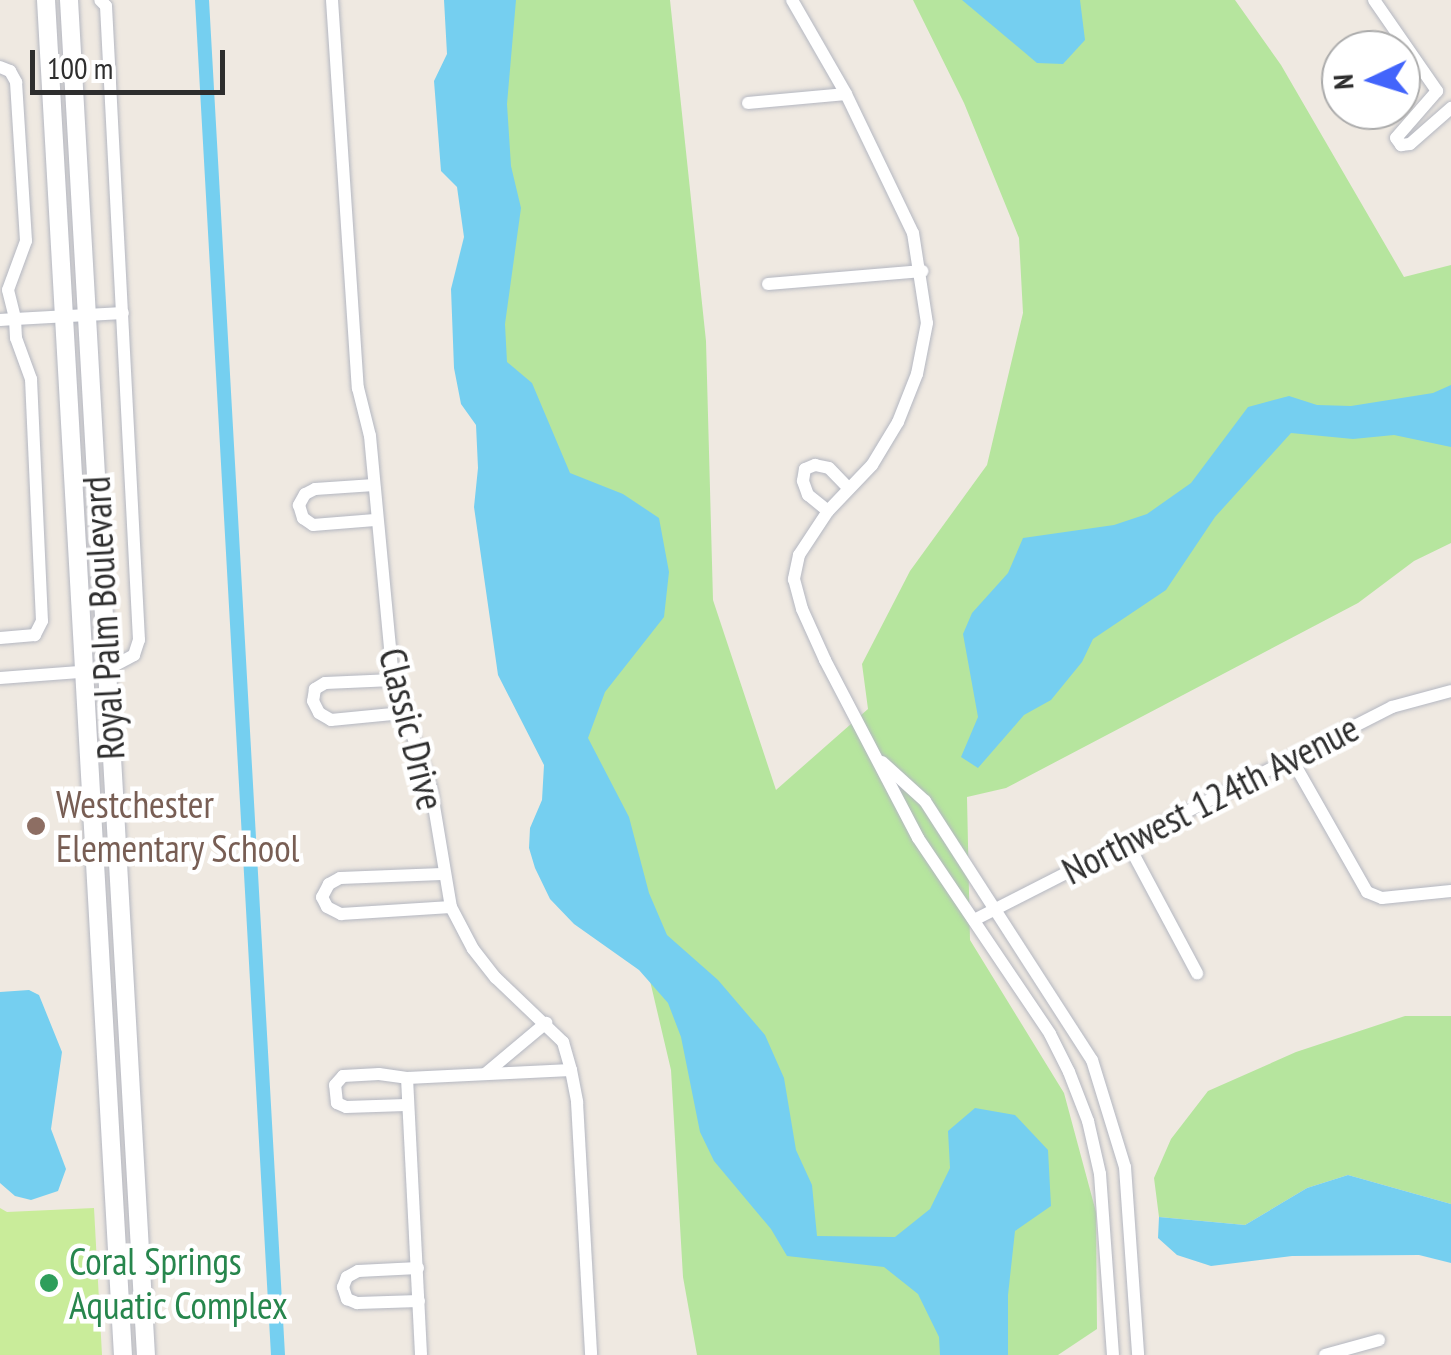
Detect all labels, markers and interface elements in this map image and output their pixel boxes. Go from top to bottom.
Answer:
scale bar [35,30,230,92]
north arrow [1321,30,1421,130]
text: 100 m [47,48,113,87]
text: N [1324,73,1362,91]
street label: Royal Palm Boulevard [73,475,133,761]
street label: Classic Drive [370,643,454,815]
street label: Northwest 124th Avenue [1054,704,1366,894]
place label: Westchester Elementary School [56,781,301,871]
marker: Westchester Elementary School [25,815,47,837]
place label: Coral Springs Aquatic Complex [69,1238,288,1328]
marker: Coral Springs Aquatic Complex [38,1272,60,1294]

